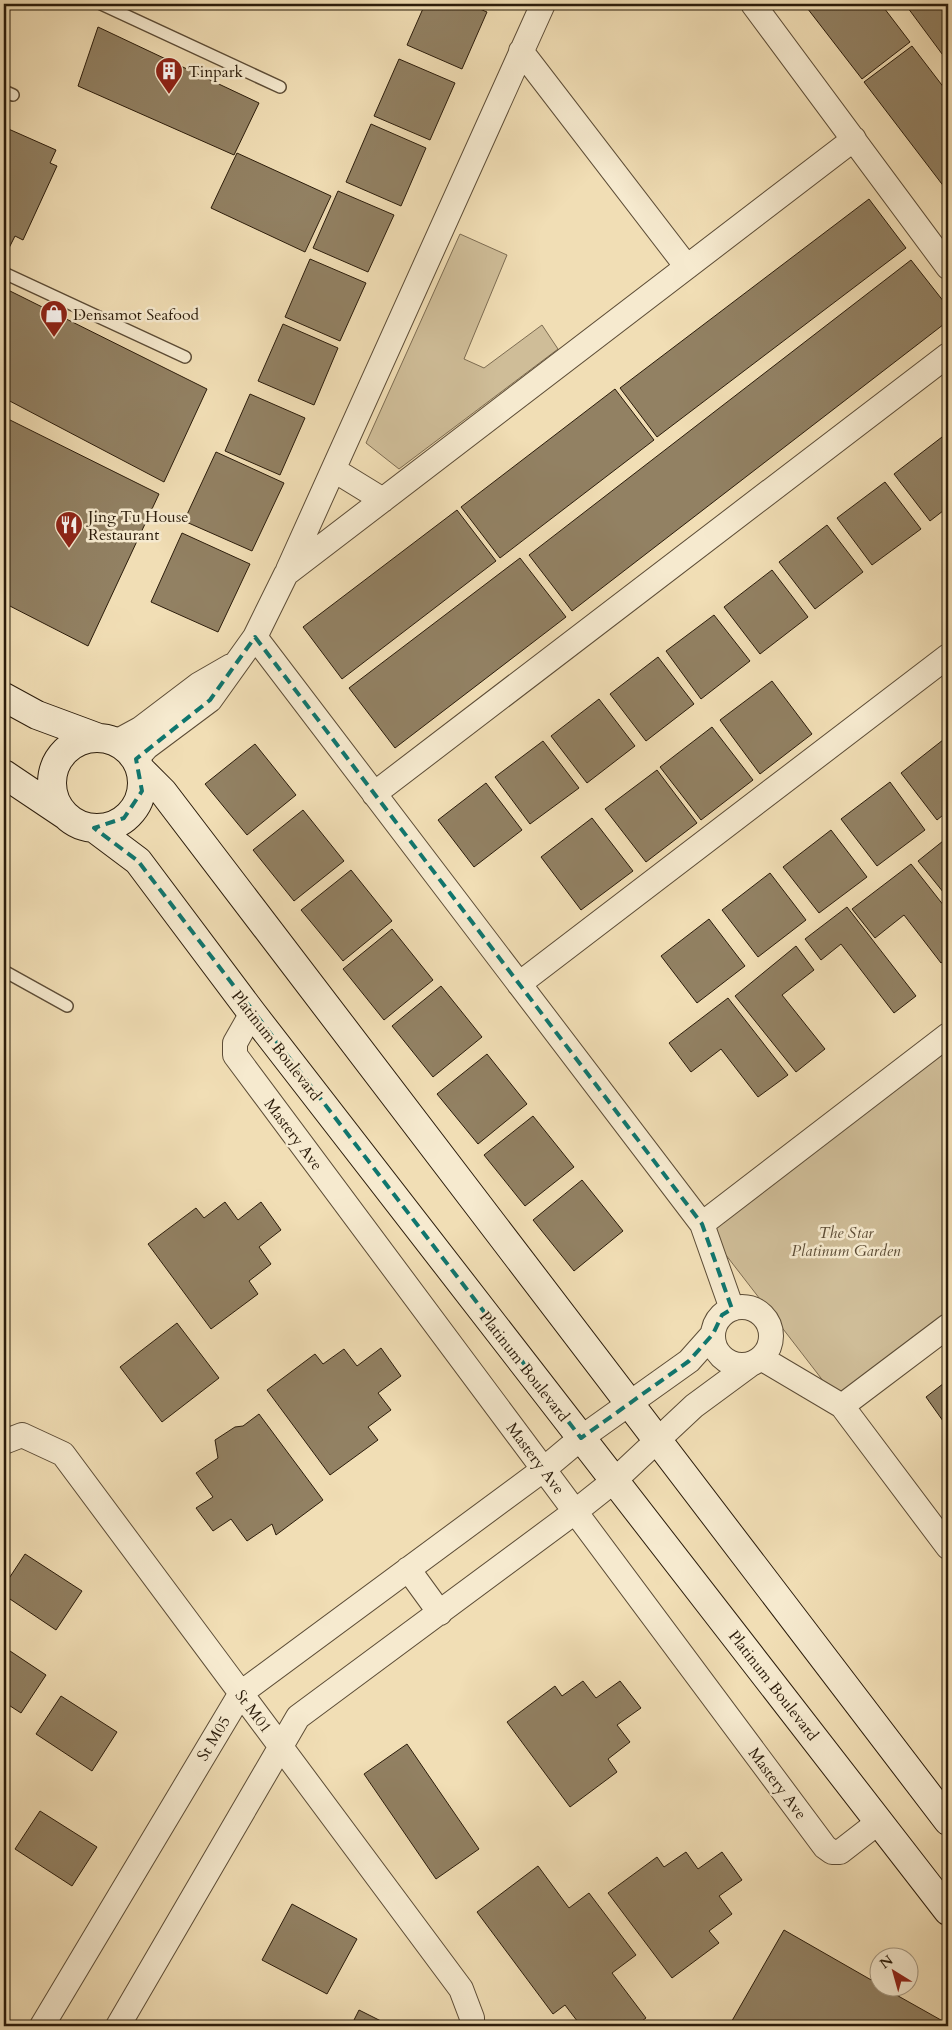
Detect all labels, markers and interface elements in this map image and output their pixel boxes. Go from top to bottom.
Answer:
building icon: Tinpark [154,56,184,95]
place label: Tinpark [188,61,244,83]
shop icon: Densamot Seafood [39,299,69,338]
place label: Densamot Seafood [73,304,200,326]
place label: Jing Tu House Restaurant [86,506,189,546]
restaurant icon: Jing Tu House Restaurant [54,510,84,549]
street label: Platinum Boulevard [226,986,327,1106]
street label: Mastery Ave [259,1094,328,1175]
park label: The Star Platinum Garden [791,1222,901,1262]
street label: Platinum Boulevard [474,1307,575,1427]
street label: Mastery Ave [501,1418,570,1499]
street label: Platinum Boulevard [723,1626,824,1746]
street label: St M01 [230,1685,277,1738]
street label: St M05 [192,1712,236,1765]
street label: Mastery Ave [743,1743,812,1824]
north arrow [870,1948,920,1998]
text: N [876,1951,897,1973]

